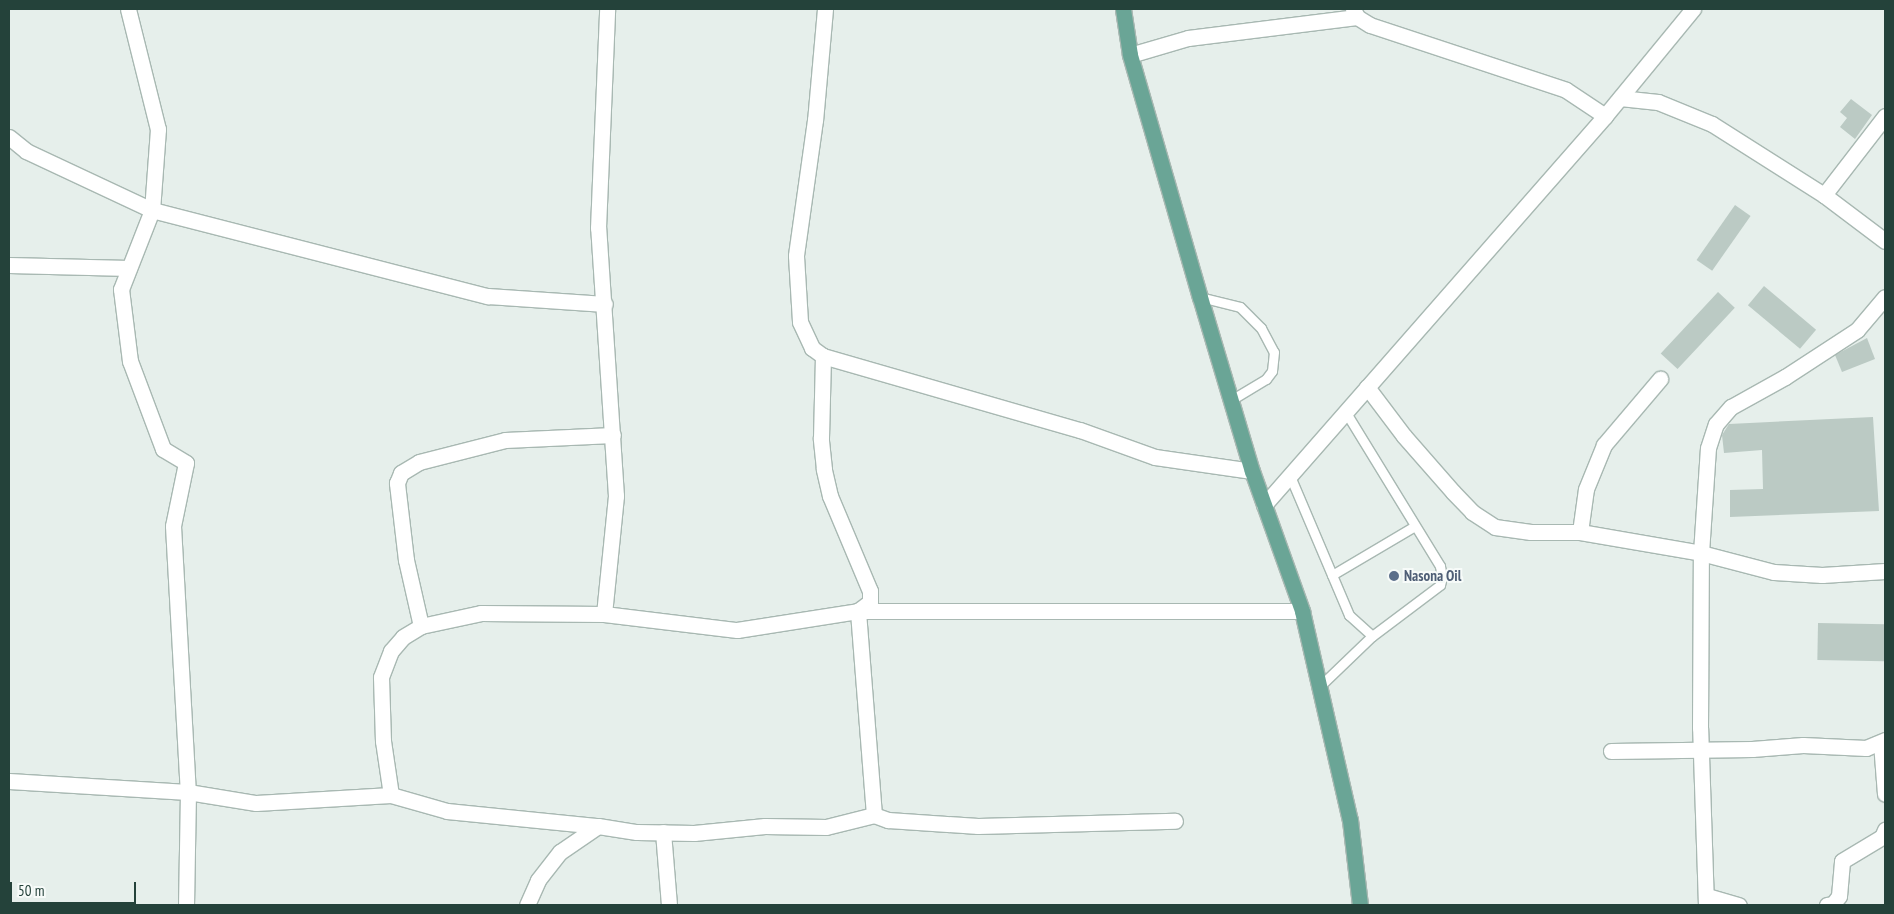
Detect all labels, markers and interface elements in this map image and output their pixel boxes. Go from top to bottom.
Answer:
place label: Nasona Oil [1404,567,1462,585]
marker: Nasona Oil [1388,570,1400,582]
scale bar [12,872,139,904]
text: 50 m [18,881,44,900]

